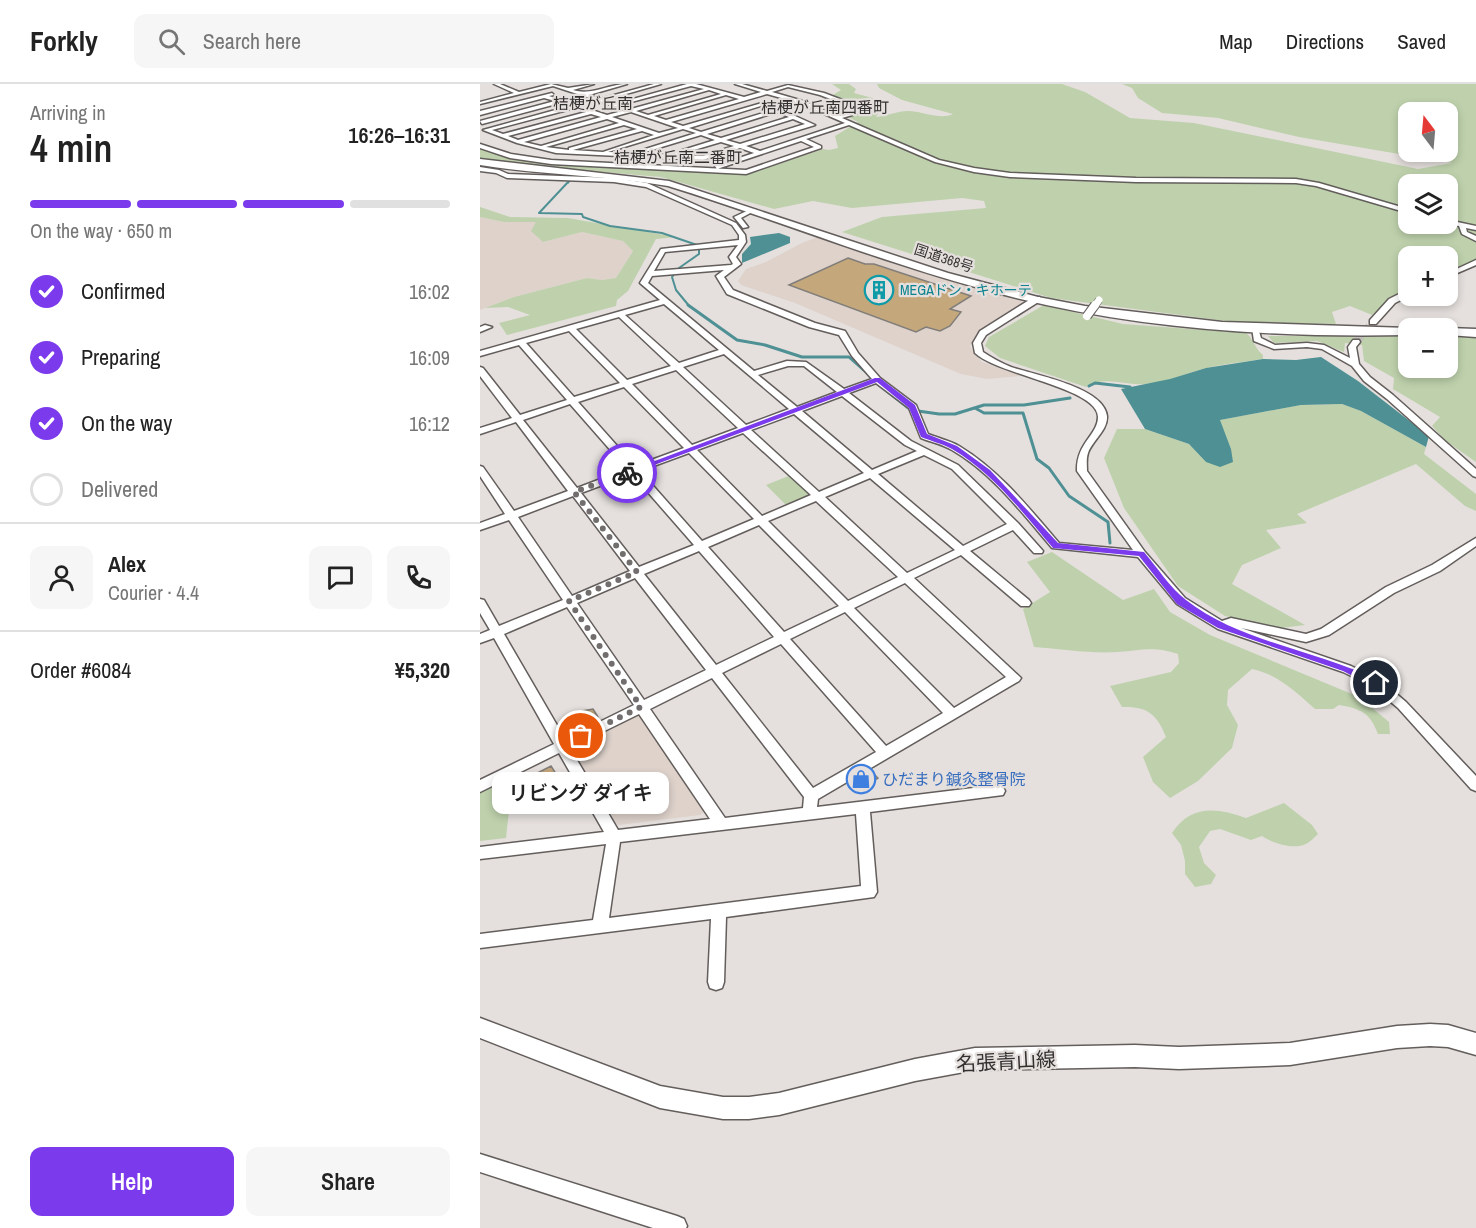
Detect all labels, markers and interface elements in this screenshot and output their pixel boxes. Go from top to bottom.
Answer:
search box [134,14,554,68]
text: Forkly [30,22,98,60]
icon: search [155,25,188,58]
text: Search here [203,26,301,56]
text: Map [1219,27,1253,56]
text: Directions [1286,27,1364,56]
text: Saved [1397,27,1446,56]
district label: 桔梗が丘南 [553,92,633,114]
district label: 桔梗が丘南四番町 [761,96,889,118]
text: Arriving in [30,99,106,126]
north arrow [1398,102,1458,162]
map controls [1398,102,1458,378]
text: 16:26–16:31 [348,120,450,150]
text: 4 min [30,122,112,174]
district label: 桔梗が丘南二番町 [614,146,742,168]
button: layers [1398,174,1458,234]
text: On the way · 650 m [30,217,172,244]
street label: 国道368号 [912,240,976,276]
button: + [1398,246,1458,306]
building icon: MEGAドン・キホーテ [863,274,895,306]
icon: check [30,275,63,308]
text: Confirmed [81,276,165,306]
text: 16:02 [409,278,450,305]
place label: MEGAドン・キホーテ [900,281,1032,299]
button: − [1398,318,1458,378]
icon: check [30,341,63,374]
text: Preparing [81,342,160,372]
text: 16:09 [409,344,450,371]
icon: check [30,407,63,440]
text: On the way [81,408,172,438]
text: 16:12 [409,410,450,437]
courier [597,443,657,503]
icon: bike [611,457,644,490]
text: Delivered [81,474,158,504]
button: person [30,546,93,609]
button: chat [309,546,372,609]
button: phone [387,546,450,609]
text: Alex [108,549,146,579]
text: Courier · 4.4 [108,579,199,606]
text: Order #6084 [30,655,131,685]
text: ¥5,320 [395,655,450,685]
pin [1350,657,1401,708]
icon: home [1359,666,1392,699]
pin [555,710,606,761]
icon: bag [564,719,597,752]
shop icon: ひだまり鍼灸整骨院 [845,763,877,795]
place label: ひだまり鍼灸整骨院 [882,768,1026,790]
callout: リビング ダイキ [492,772,670,814]
text: リビング ダイキ [508,779,653,806]
street label: 名張青山線 [955,1045,1057,1077]
button: Help [30,1147,234,1216]
button: Share [246,1147,450,1216]

